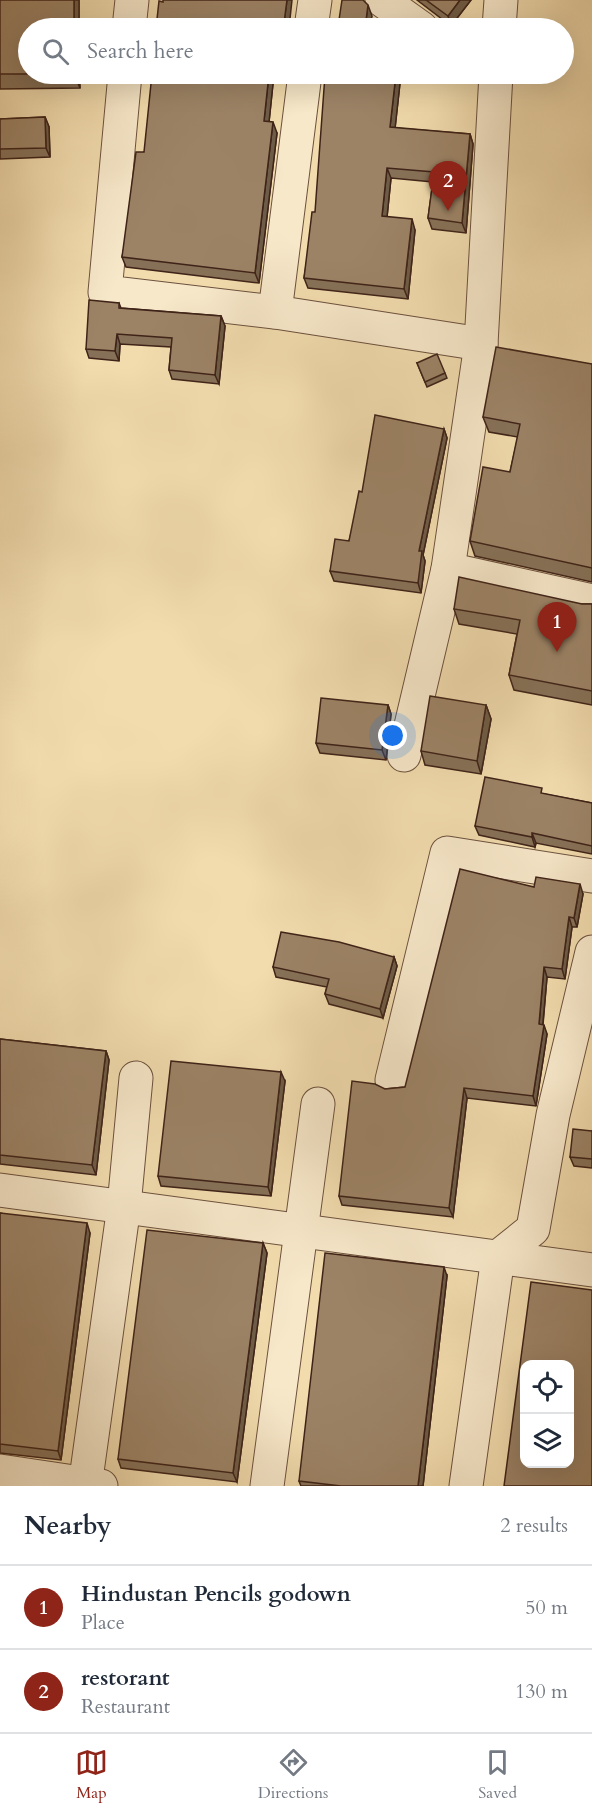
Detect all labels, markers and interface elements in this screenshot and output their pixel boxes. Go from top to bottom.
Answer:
search box [18,18,574,84]
icon: search [39,35,72,68]
text: Search here [87,36,194,66]
pin: 2 [428,162,468,211]
pin: 1 [538,602,576,652]
your location [378,721,407,750]
map controls [520,1360,574,1468]
button: locate [520,1360,574,1414]
button: layers [520,1414,574,1468]
text: Nearby [24,1508,112,1543]
text: 2 results [500,1512,568,1539]
text: Hindustan Pencils godown [81,1579,351,1609]
text: 1 [38,1594,49,1621]
text: 50 m [525,1594,568,1621]
text: Place [81,1609,125,1636]
text: restorant [81,1663,170,1693]
text: 2 [38,1678,49,1705]
text: 130 m [515,1678,568,1705]
text: Restaurant [81,1693,170,1720]
tab: Map [75,1746,108,1804]
tab: Directions [258,1746,328,1804]
tab: Saved [478,1746,517,1804]

